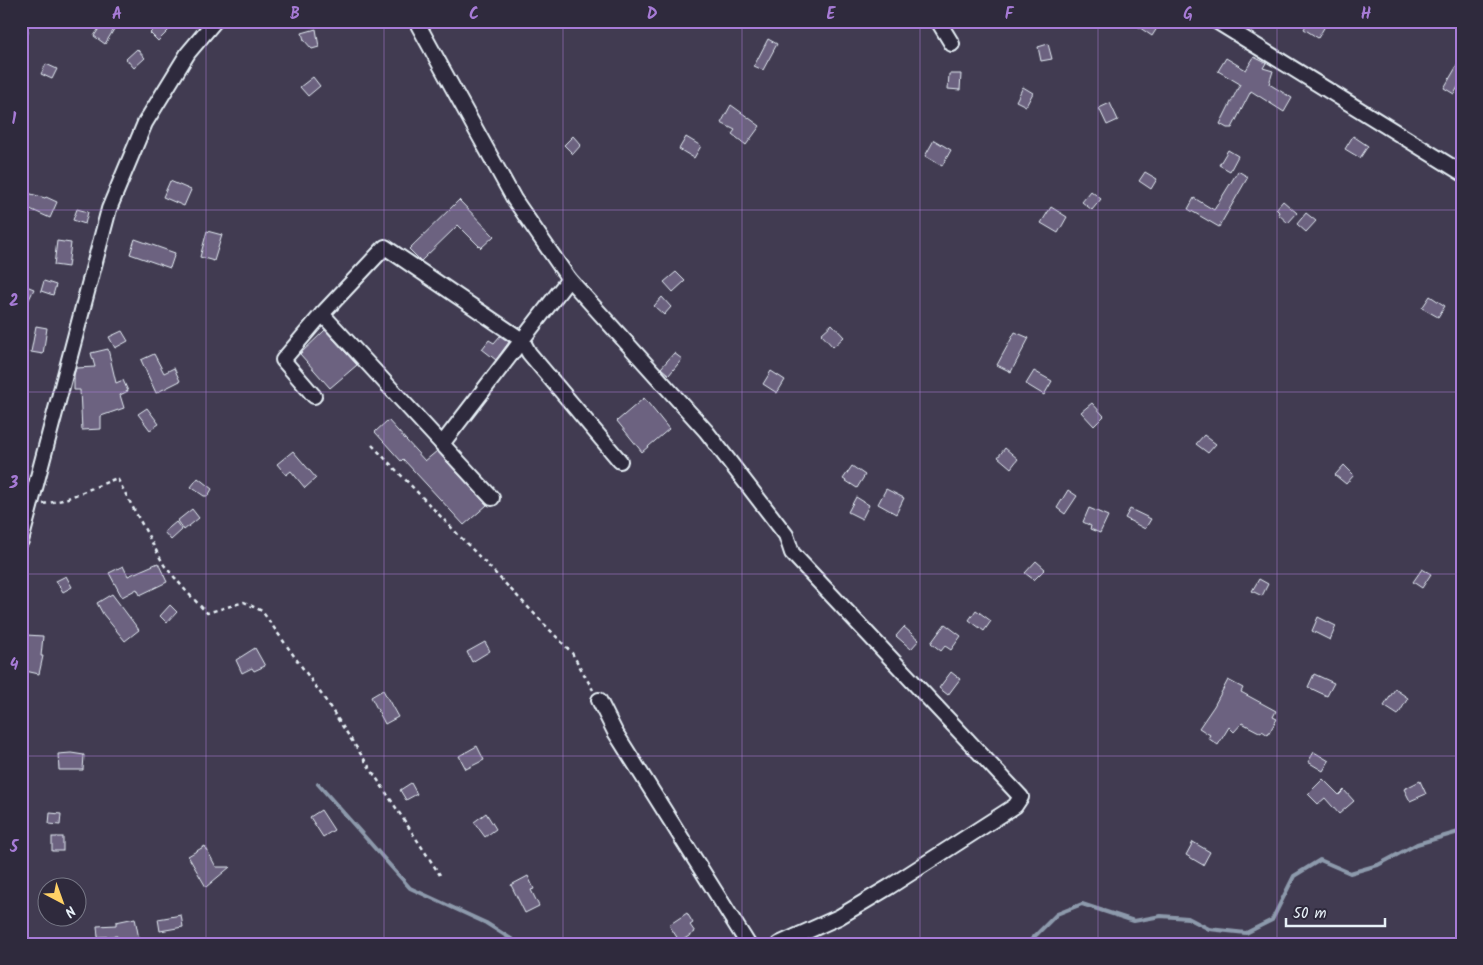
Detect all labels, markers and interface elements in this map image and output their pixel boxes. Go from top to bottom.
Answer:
text: A [112,2,122,27]
text: B [290,2,300,27]
text: C [469,2,479,27]
text: D [647,2,658,27]
text: E [827,2,837,27]
text: F [1005,2,1015,27]
text: G [1183,2,1193,27]
text: H [1361,2,1371,27]
text: 1 [12,107,17,132]
text: 2 [9,289,19,314]
text: 3 [9,471,19,496]
text: 4 [10,653,19,678]
text: 5 [9,835,20,860]
north arrow [38,878,88,928]
scale bar [1286,895,1384,927]
text: N [59,900,80,922]
text: 50 m [1293,902,1327,926]

